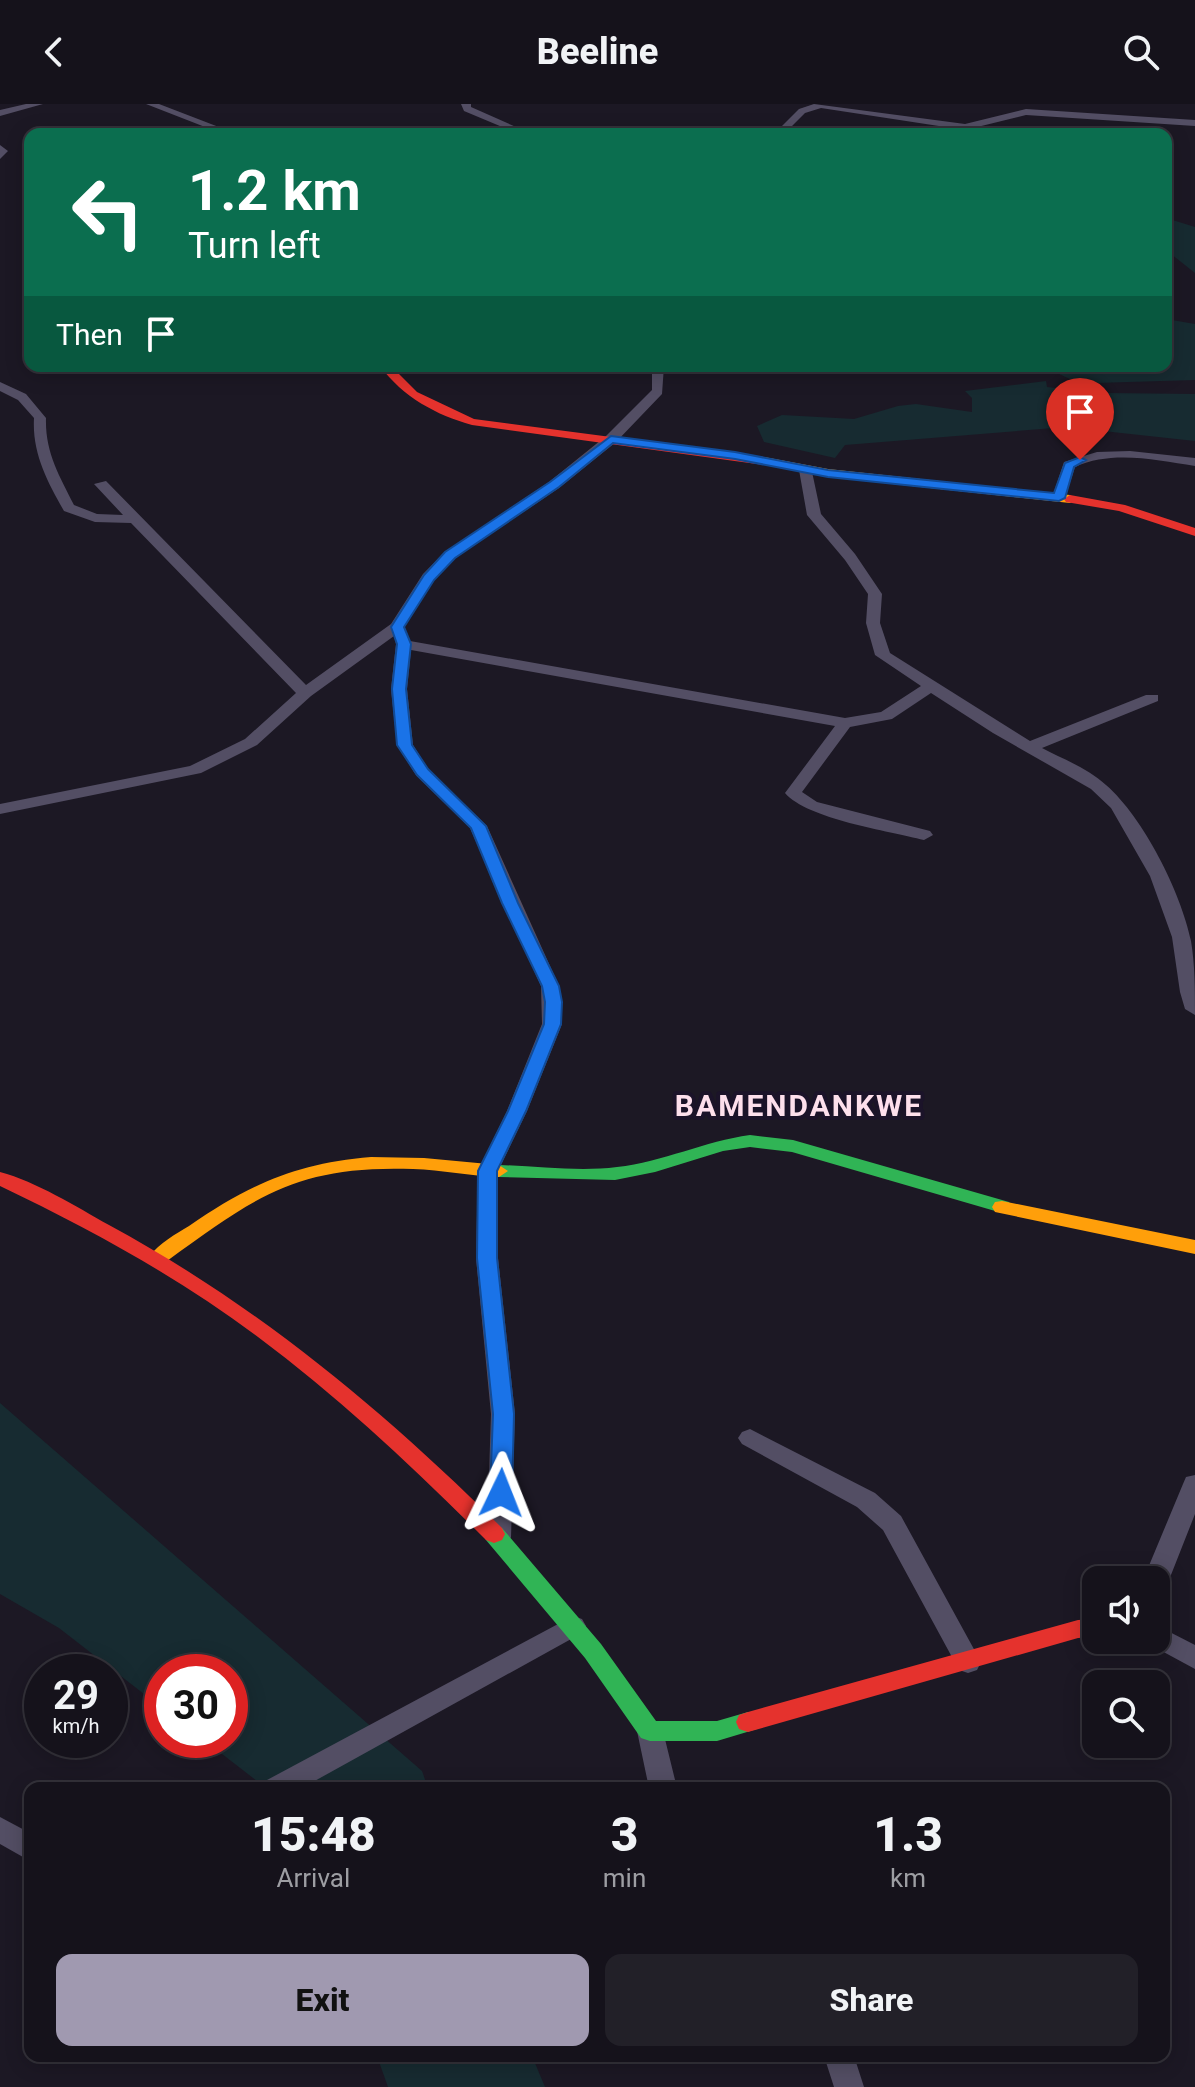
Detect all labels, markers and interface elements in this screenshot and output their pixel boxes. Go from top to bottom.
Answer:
icon: back [32,30,76,74]
icon: search [1119,30,1163,74]
text: Beeline [537,31,658,73]
text: 1.2 km [188,158,361,224]
icon: left [56,160,160,264]
text: Turn left [188,225,321,267]
icon: arrive [139,312,183,356]
text: Then [56,317,123,352]
pin [1046,378,1114,460]
icon: arrive [1058,390,1102,434]
district label: BAMENDANKWE [675,1088,923,1123]
position arrow [459,1451,543,1535]
map controls [1082,1566,1170,1758]
button: sound [1082,1566,1170,1654]
speed limit sign: 30 [144,1654,248,1758]
button: search [1082,1670,1170,1758]
text: 29 [53,1672,99,1719]
text: km/h [53,1714,99,1738]
text: 15:48 [251,1806,376,1863]
text: 3 [611,1806,638,1863]
text: 1.3 [873,1806,943,1863]
text: Arrival [277,1863,350,1893]
text: min [603,1863,646,1893]
text: km [890,1863,926,1893]
button: Exit [56,1954,589,2046]
button: Share [605,1954,1138,2046]

